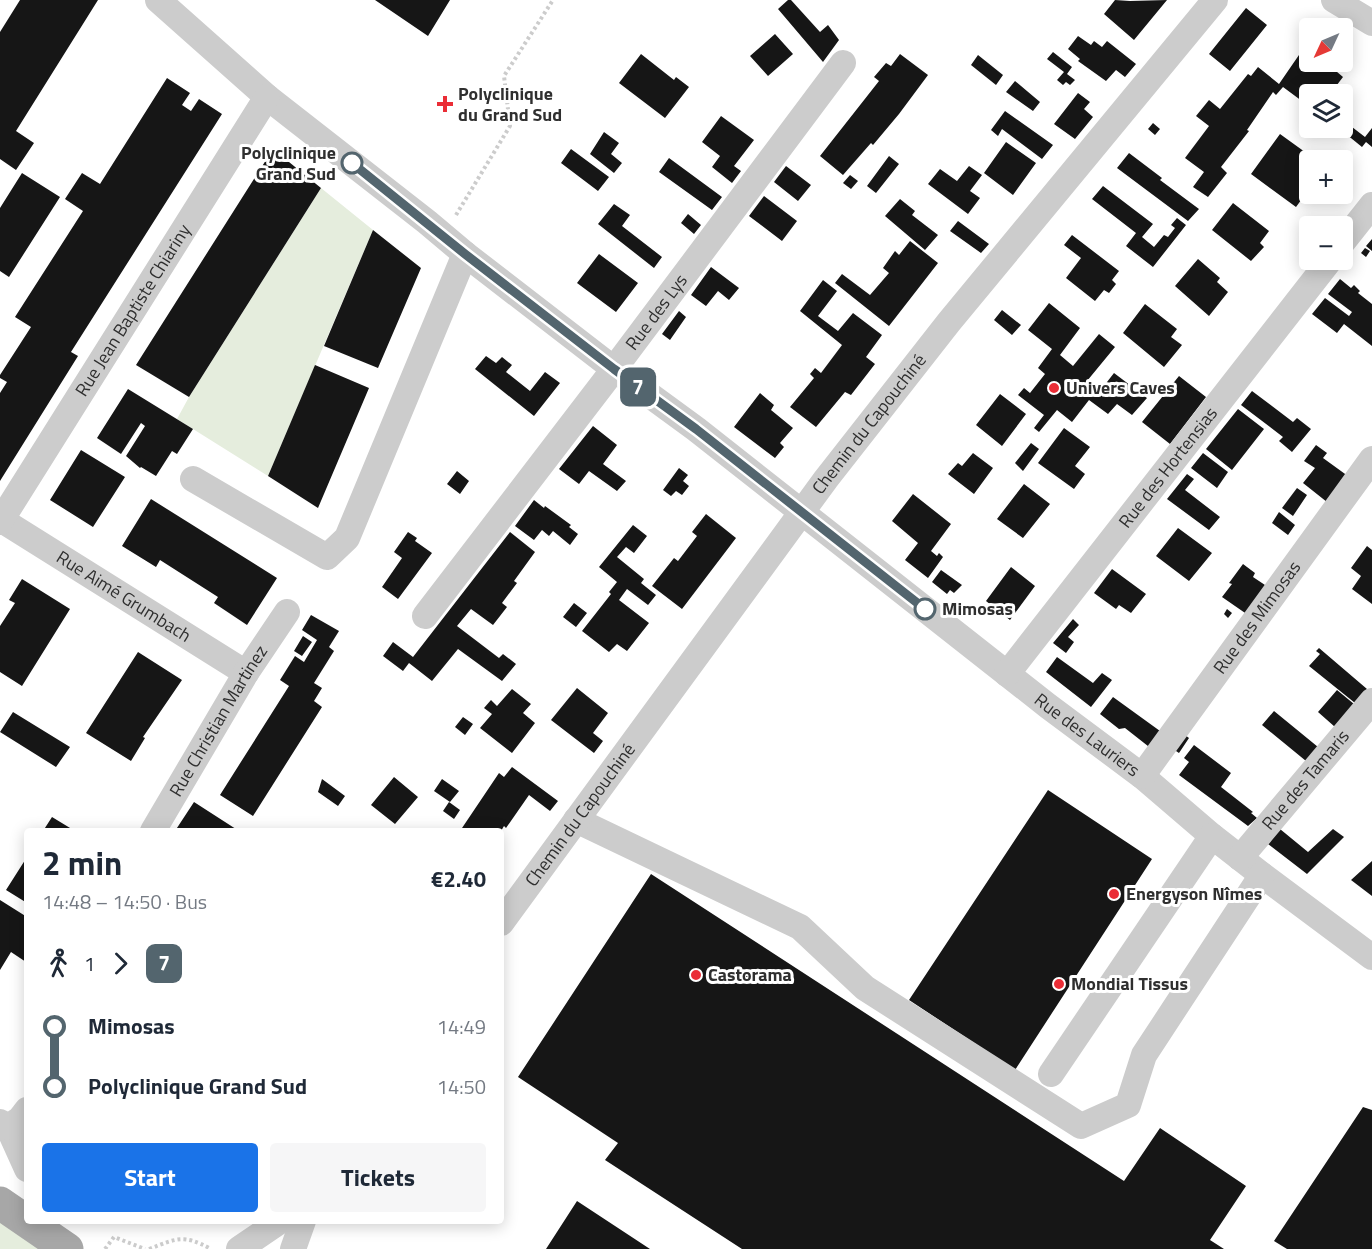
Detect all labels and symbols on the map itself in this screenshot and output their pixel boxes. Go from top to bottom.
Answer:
north arrow [1299,18,1353,72]
place label: Polyclinique du Grand Sud [458,80,562,128]
marker: Polyclinique du Grand Sud [436,95,454,113]
place label: Polyclinique Grand Sud [241,139,336,187]
marker: Polyclinique Grand Sud [341,152,363,174]
street label: Rue Jean Baptiste Chiariny [68,218,197,402]
street label: Rue des Lys [619,268,694,356]
street label: Chemin du Capouchiné [805,348,932,500]
line badge: 7 [618,368,658,406]
place label: Univers Caves [1066,374,1175,401]
marker: Univers Caves [1047,381,1061,395]
street label: Rue des Hortensias [1112,401,1224,533]
street label: Rue Aimé Grumbach [51,544,197,648]
street label: Rue des Mimosas [1206,555,1307,679]
place label: Mimosas [942,595,1013,622]
marker: Mimosas [914,598,936,620]
street label: Rue Christian Martinez [162,640,274,802]
street label: Rue des Lauriers [1029,686,1146,783]
street label: Rue des Tamaris [1255,723,1356,836]
street label: Chemin du Capouchiné [518,737,641,892]
place label: Energyson Nîmes [1126,880,1262,907]
marker: Energyson Nîmes [1107,887,1121,901]
place label: Castorama [708,961,792,988]
marker: Castorama [689,968,703,982]
place label: Mondial Tissus [1071,970,1188,997]
marker: Mondial Tissus [1052,977,1066,991]

